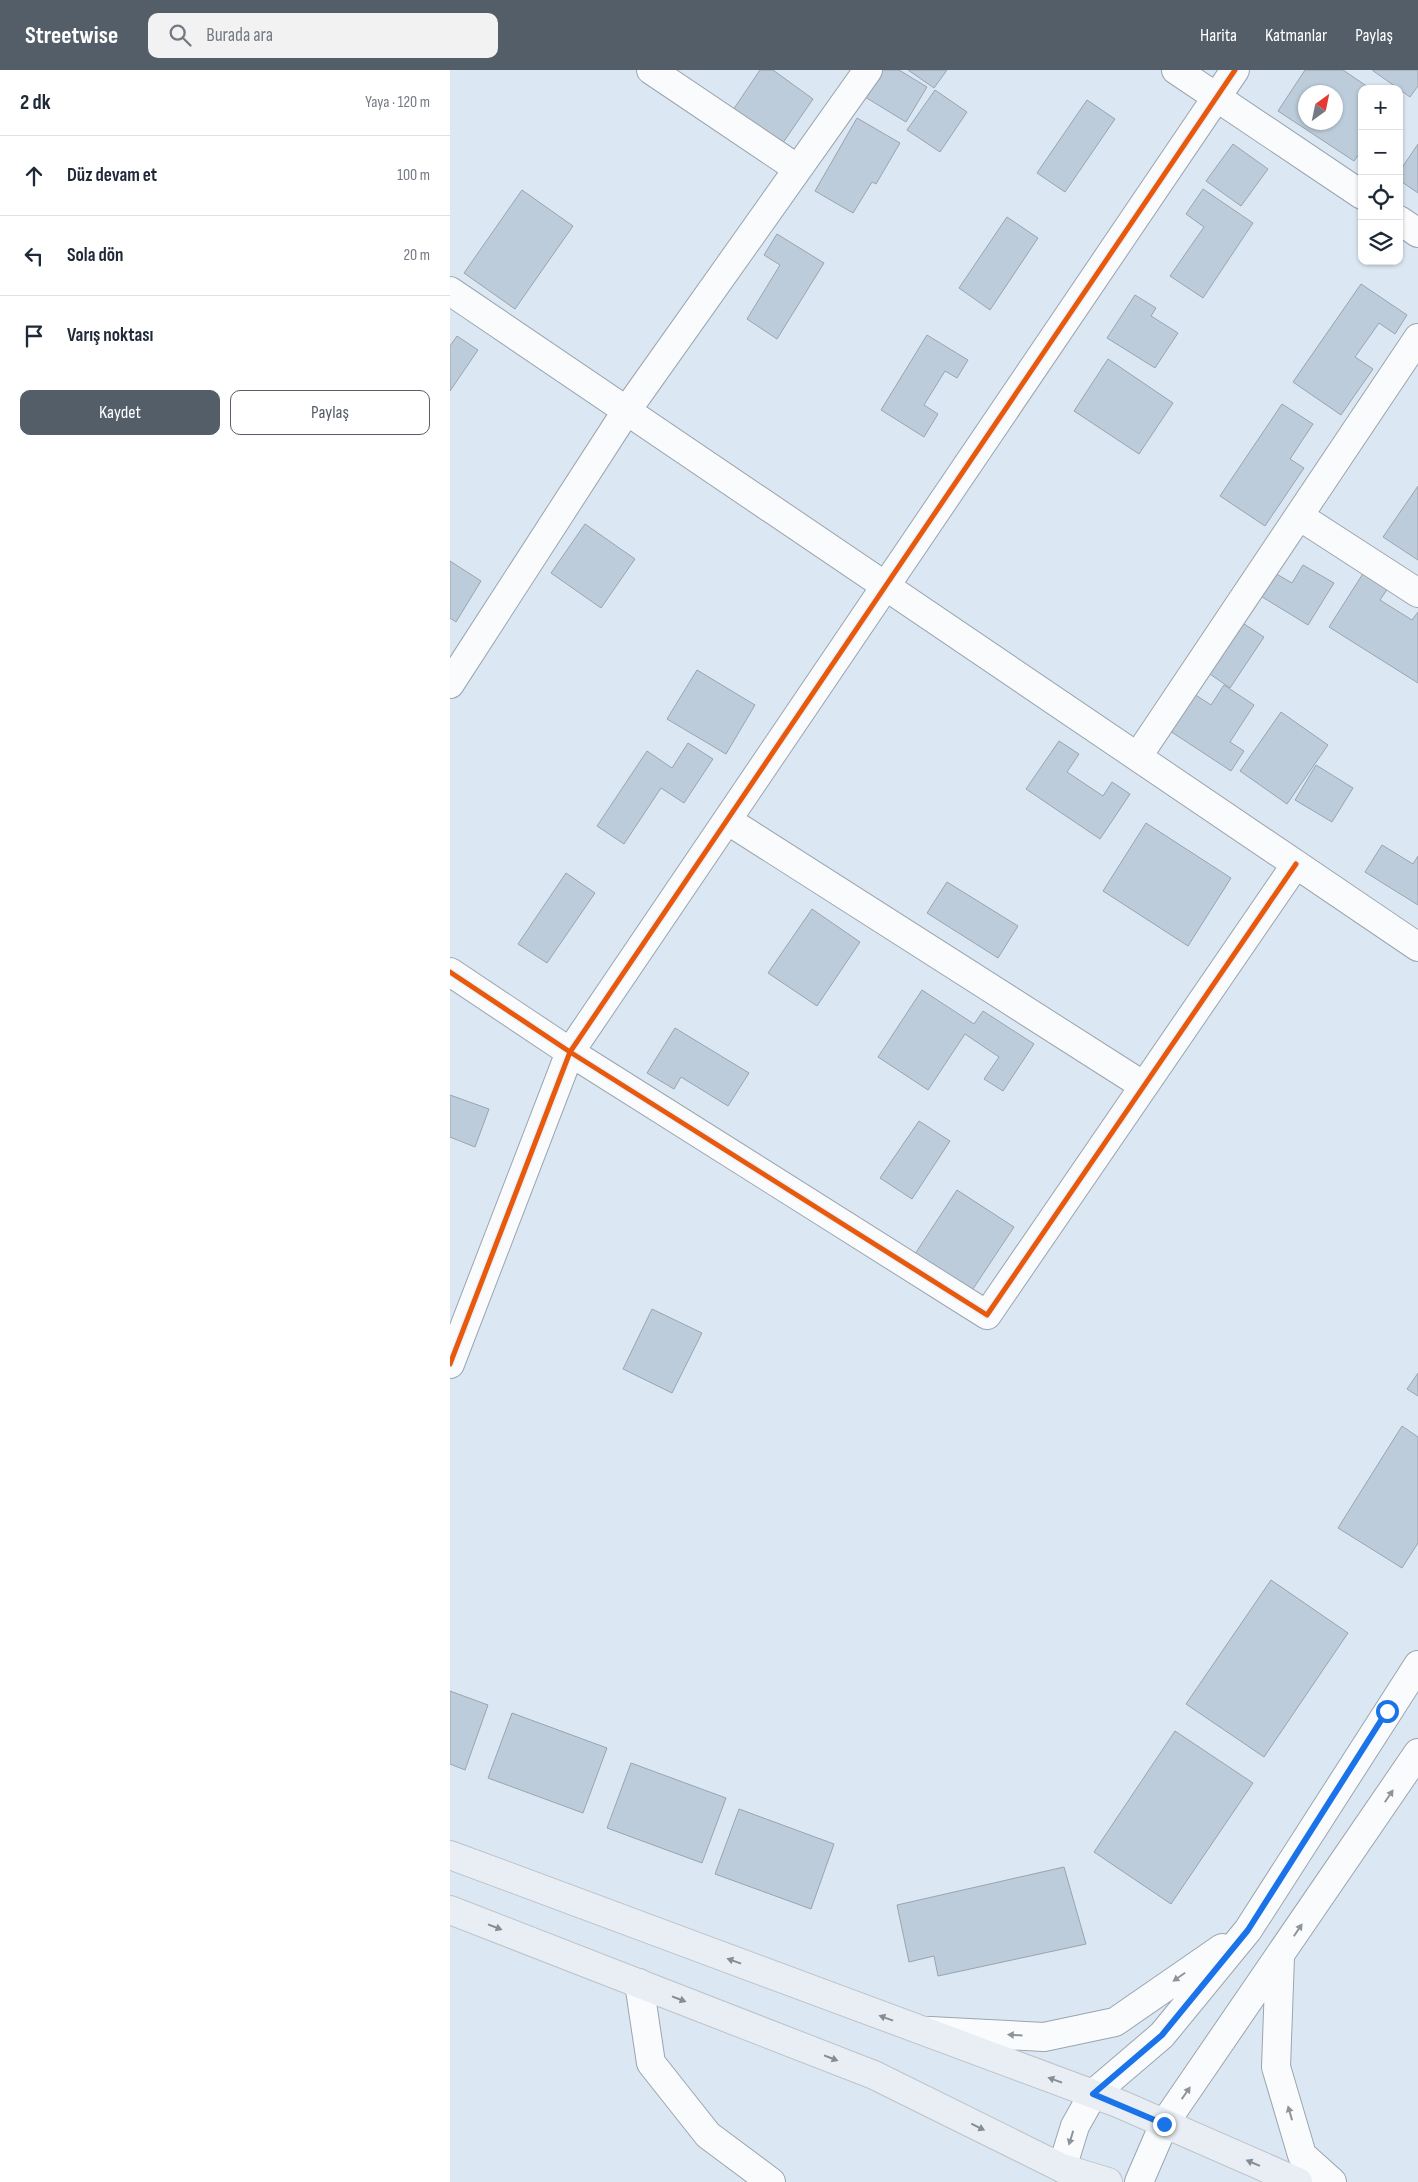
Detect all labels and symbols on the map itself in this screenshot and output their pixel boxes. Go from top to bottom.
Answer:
north arrow [1298,85,1343,130]
route start [1376,1700,1399,1723]
one-way arrow [1384,1789,1394,1802]
one-way arrow [1293,1923,1303,1937]
one-way arrow [488,1924,503,1932]
one-way arrow [726,1957,741,1964]
one-way arrow [1172,1972,1186,1982]
one-way arrow [672,1996,687,2003]
one-way arrow [878,2014,893,2022]
one-way arrow [1006,2031,1022,2039]
one-way arrow [824,2054,839,2062]
one-way arrow [1047,2076,1062,2084]
one-way arrow [1181,2086,1191,2100]
one-way arrow [1285,2106,1293,2121]
route end [1153,2113,1176,2136]
one-way arrow [971,2123,985,2131]
one-way arrow [1067,2131,1075,2146]
one-way arrow [1246,2158,1260,2166]

